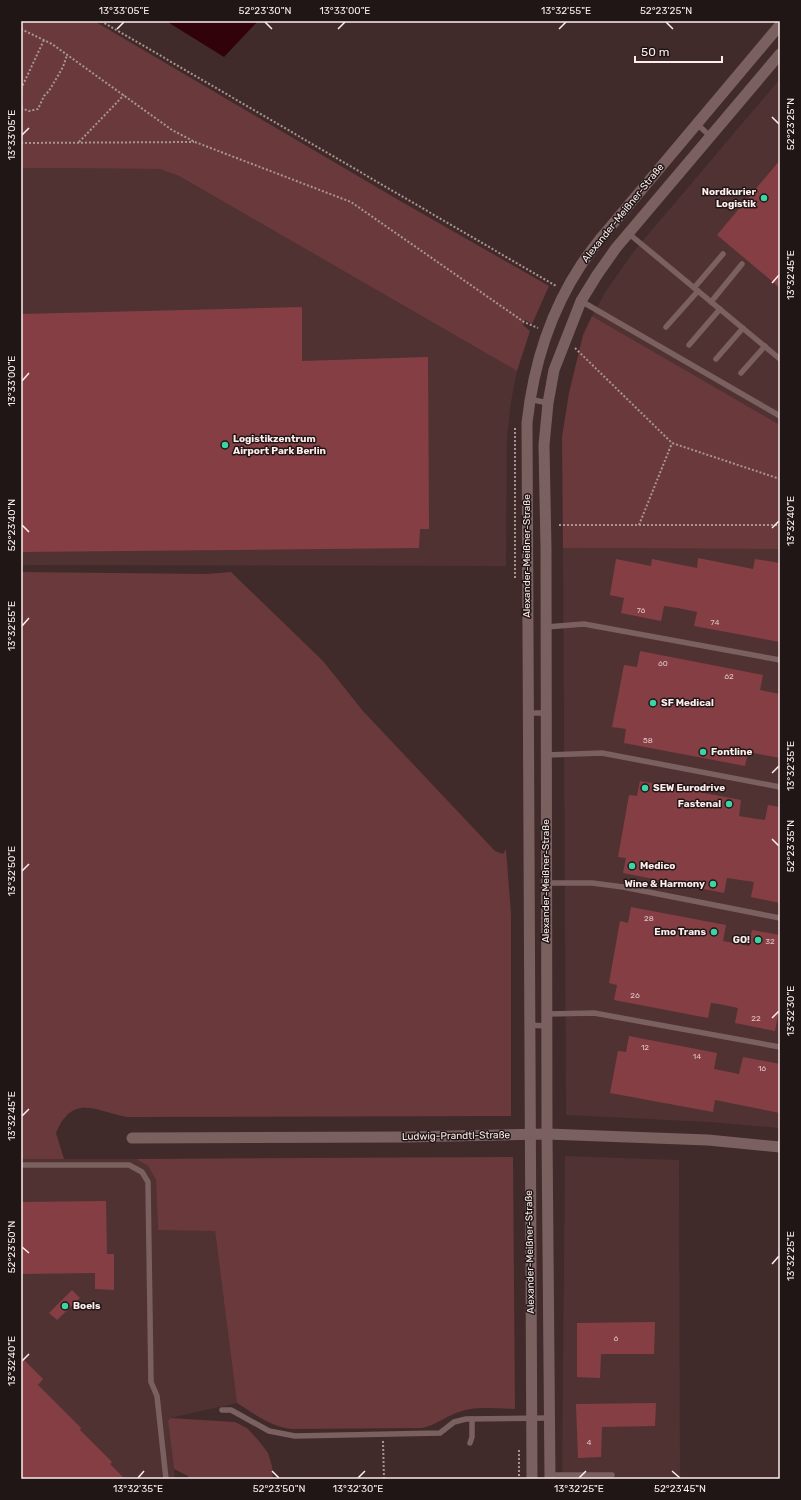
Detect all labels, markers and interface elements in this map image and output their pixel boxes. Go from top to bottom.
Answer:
text: 13°33'05"E [99,5,149,17]
text: 52°23'30"N [239,5,291,17]
text: 13°33'00"E [320,5,370,17]
text: 13°32'55"E [541,5,591,17]
text: 52°23'25"N [640,5,692,17]
scale bar [635,38,722,64]
text: 50 m [641,45,669,59]
text: 52°23'25"N [785,98,797,150]
text: 13°33'05"E [6,110,18,160]
street label: Alexander-Meißner-Straße [579,161,667,265]
place label: Nordkurier Logistik [702,186,756,210]
marker: Nordkurier Logistik [759,193,769,203]
text: 13°32'45"E [785,250,797,300]
text: 13°33'00"E [6,356,18,406]
place label: Logistikzentrum Airport Park Berlin [233,433,326,457]
marker: Logistikzentrum Airport Park Berlin [220,440,230,450]
street label: Alexander-Meißner-Straße [521,494,533,618]
text: 13°32'40"E [785,496,797,546]
text: 52°23'40"N [6,499,18,551]
text: 13°32'55"E [6,601,18,651]
house number: 76 [637,606,646,615]
house number: 74 [711,618,719,627]
house number: 60 [658,659,668,668]
house number: 62 [724,672,734,681]
place label: SF Medical [661,697,714,709]
marker: SF Medical [648,698,658,708]
house number: 58 [643,736,653,745]
text: 13°32'35"E [785,741,797,791]
place label: Fontline [711,746,752,758]
marker: Fontline [698,747,708,757]
place label: SEW Eurodrive [653,782,725,794]
marker: SEW Eurodrive [640,783,650,793]
place label: Fastenal [678,798,721,810]
marker: Fastenal [724,799,734,809]
street label: Alexander-Meißner-Straße [540,819,552,943]
text: 52°23'35"N [785,820,797,872]
text: 13°32'50"E [6,846,18,896]
place label: Medico [640,860,675,872]
marker: Medico [627,861,637,871]
place label: Wine & Harmony [624,878,705,890]
marker: Wine & Harmony [708,879,718,889]
house number: 28 [644,914,654,923]
place label: Emo Trans [654,926,706,938]
marker: Emo Trans [709,927,719,937]
place label: GO! [733,934,750,946]
marker: GO! [753,935,763,945]
house number: 32 [765,937,775,946]
text: 13°32'30"E [785,986,797,1036]
house number: 26 [630,991,640,1000]
house number: 22 [751,1014,761,1023]
house number: 12 [641,1043,649,1052]
house number: 14 [693,1052,701,1061]
house number: 16 [758,1064,766,1073]
text: 13°32'45"E [6,1091,18,1141]
street label: Ludwig-Prandtl-Straße [402,1129,511,1143]
street label: Alexander-Meißner-Straße [523,1190,537,1314]
text: 52°23'50"N [6,1221,18,1273]
text: 13°32'25"E [785,1231,797,1281]
place label: Boels [73,1300,101,1312]
marker: Boels [60,1301,70,1311]
house number: 6 [614,1334,619,1343]
text: 13°32'40"E [6,1336,18,1386]
house number: 4 [587,1438,592,1447]
text: 13°32'35"E [113,1483,163,1495]
text: 52°23'50"N [253,1483,305,1495]
text: 13°32'30"E [333,1483,383,1495]
text: 13°32'25"E [554,1483,604,1495]
text: 52°23'45"N [654,1483,706,1495]

